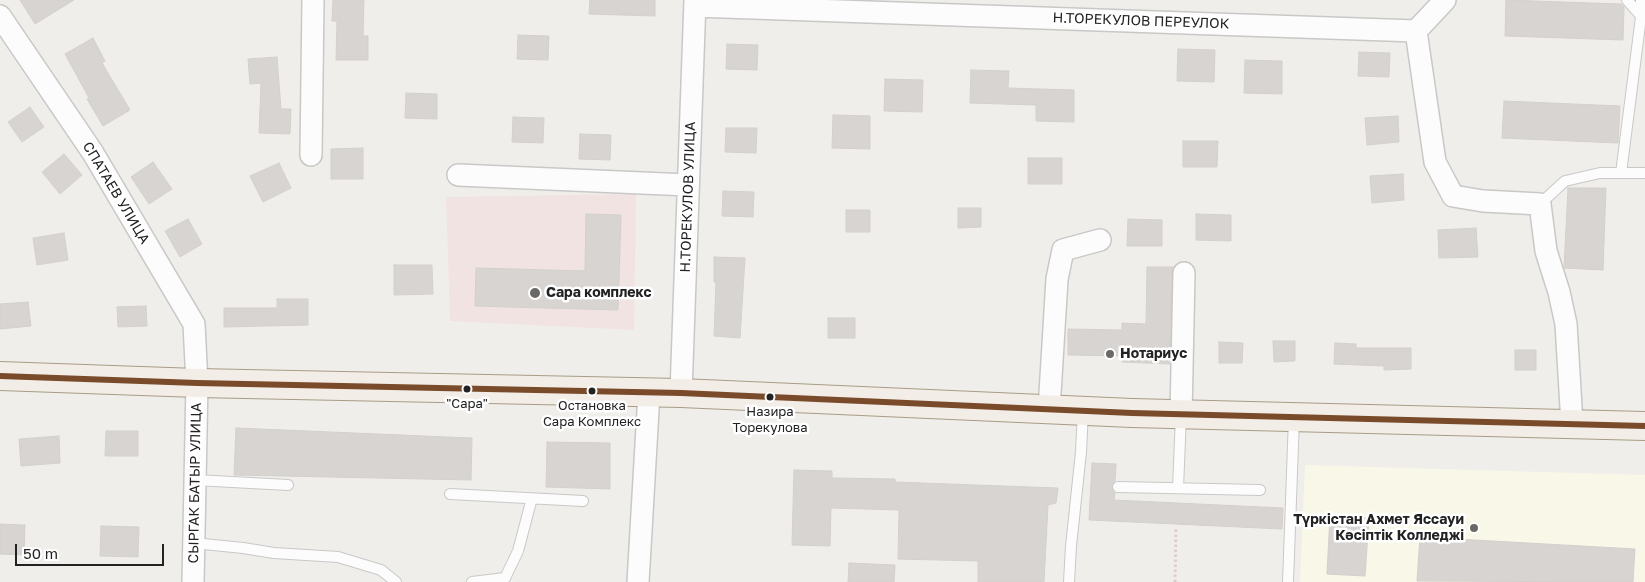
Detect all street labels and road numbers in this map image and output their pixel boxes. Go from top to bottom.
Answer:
street label: Н.ТОРЕКУЛОВ ПЕРЕУЛОК [1052,10,1230,32]
street label: Н.ТОРЕКУЛОВ УЛИЦА [677,121,699,273]
street label: СПАТАЕВ УЛИЦА [79,139,153,247]
street label: СЫРГАК БАТЫР УЛИЦА [185,402,205,564]

